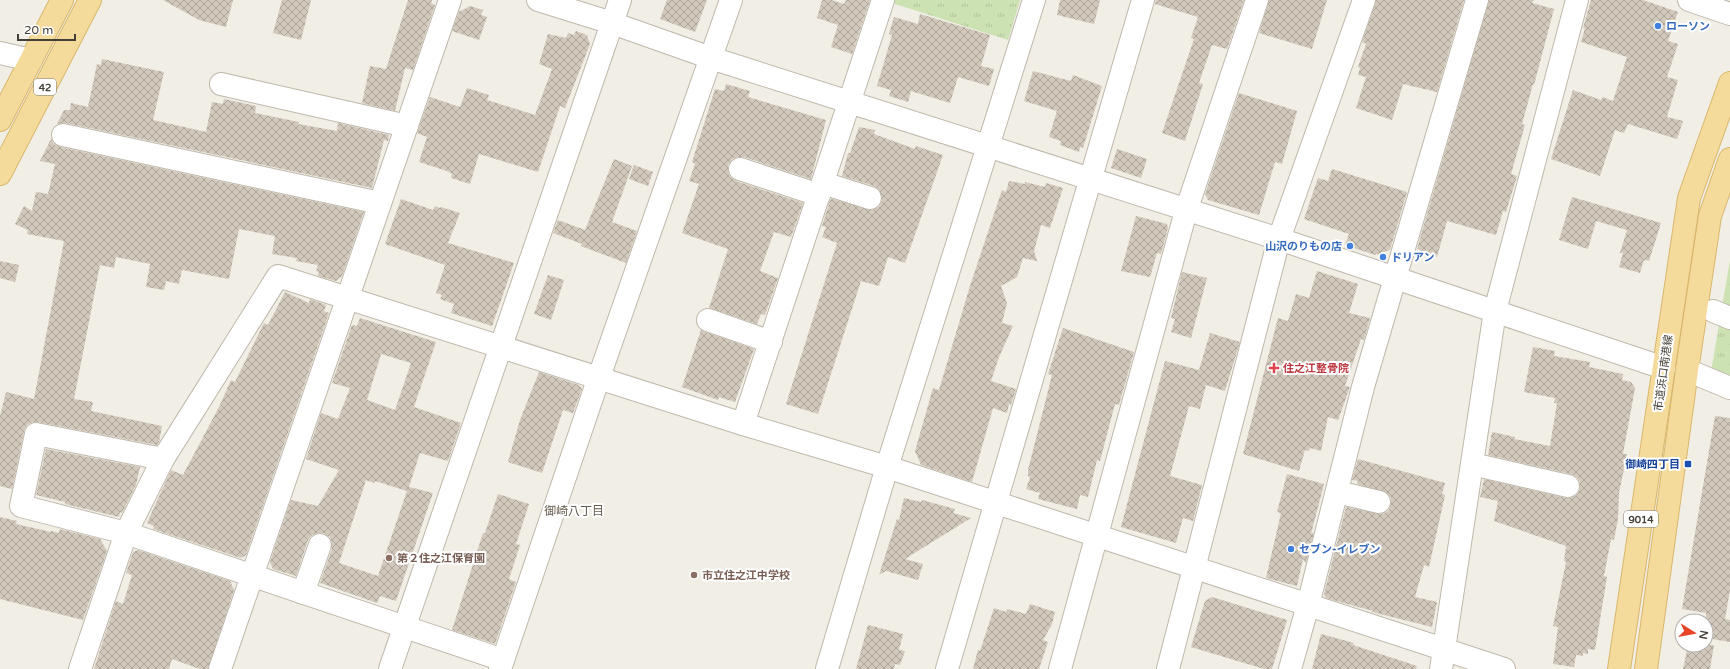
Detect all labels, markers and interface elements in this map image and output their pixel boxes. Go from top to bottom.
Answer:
scale bar [18,16,75,42]
place label: ローソン [1666,20,1710,33]
marker: ローソン [1653,21,1663,31]
text: 20 m [24,23,53,37]
road number: 42 [34,79,56,95]
place label: 山沢のりもの店 [1265,240,1342,253]
marker: 山沢のりもの店 [1345,241,1355,251]
place label: ドリアン [1391,251,1435,264]
marker: ドリアン [1378,252,1388,262]
street label: 市道浜口南港線 [1652,334,1675,412]
marker: 住之江整骨院 [1268,362,1280,374]
place label: 住之江整骨院 [1283,362,1349,375]
place label: 御崎四丁目 [1625,458,1680,471]
marker: 御崎四丁目 [1683,459,1693,469]
district label: 御崎八丁目 [544,504,604,518]
road number: 9014 [1624,511,1658,527]
place label: セブン-イレブン [1299,543,1381,556]
marker: セブン-イレブン [1286,544,1296,554]
place label: 第２住之江保育園 [397,552,485,565]
marker: 第２住之江保育園 [384,553,394,563]
place label: 市立住之江中学校 [702,569,790,582]
marker: 市立住之江中学校 [689,570,699,580]
north arrow [1674,613,1714,653]
text: N [1696,629,1711,640]

